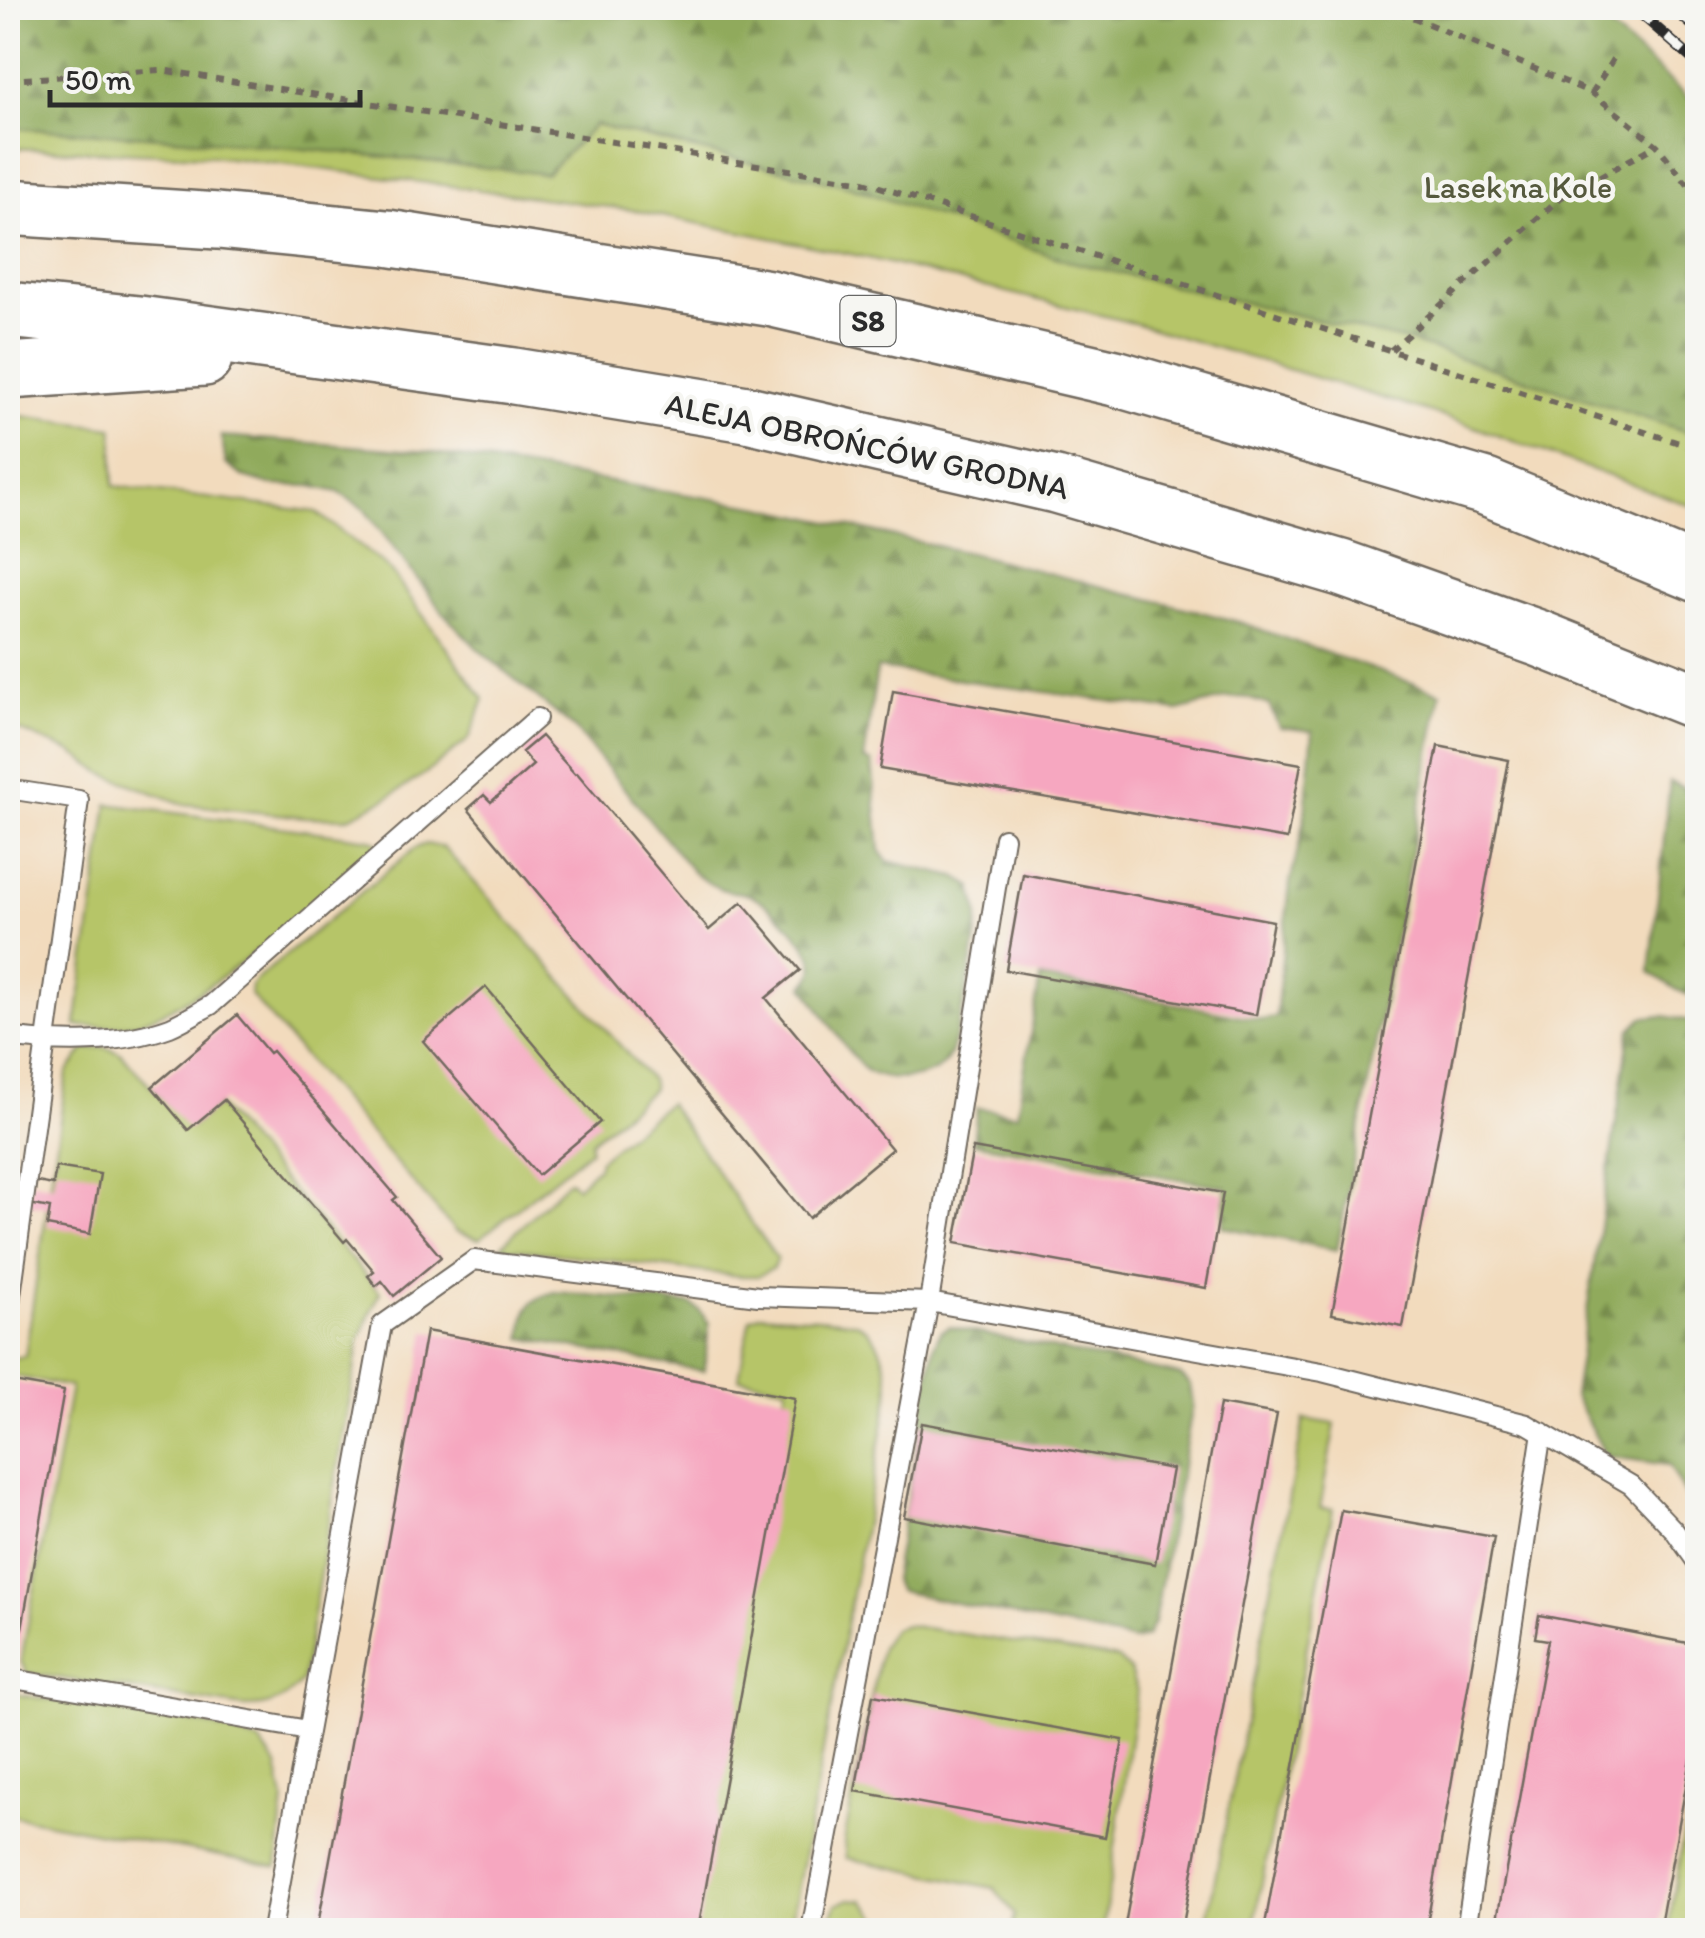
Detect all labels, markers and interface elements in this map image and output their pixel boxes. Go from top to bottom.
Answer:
scale bar [50,45,360,107]
text: 50 m [65,61,131,98]
park label: Lasek na Kole [1424,168,1612,206]
road number: S8 [840,296,896,346]
street label: ALEJA OBROŃCÓW GRODNA [662,385,1072,507]

